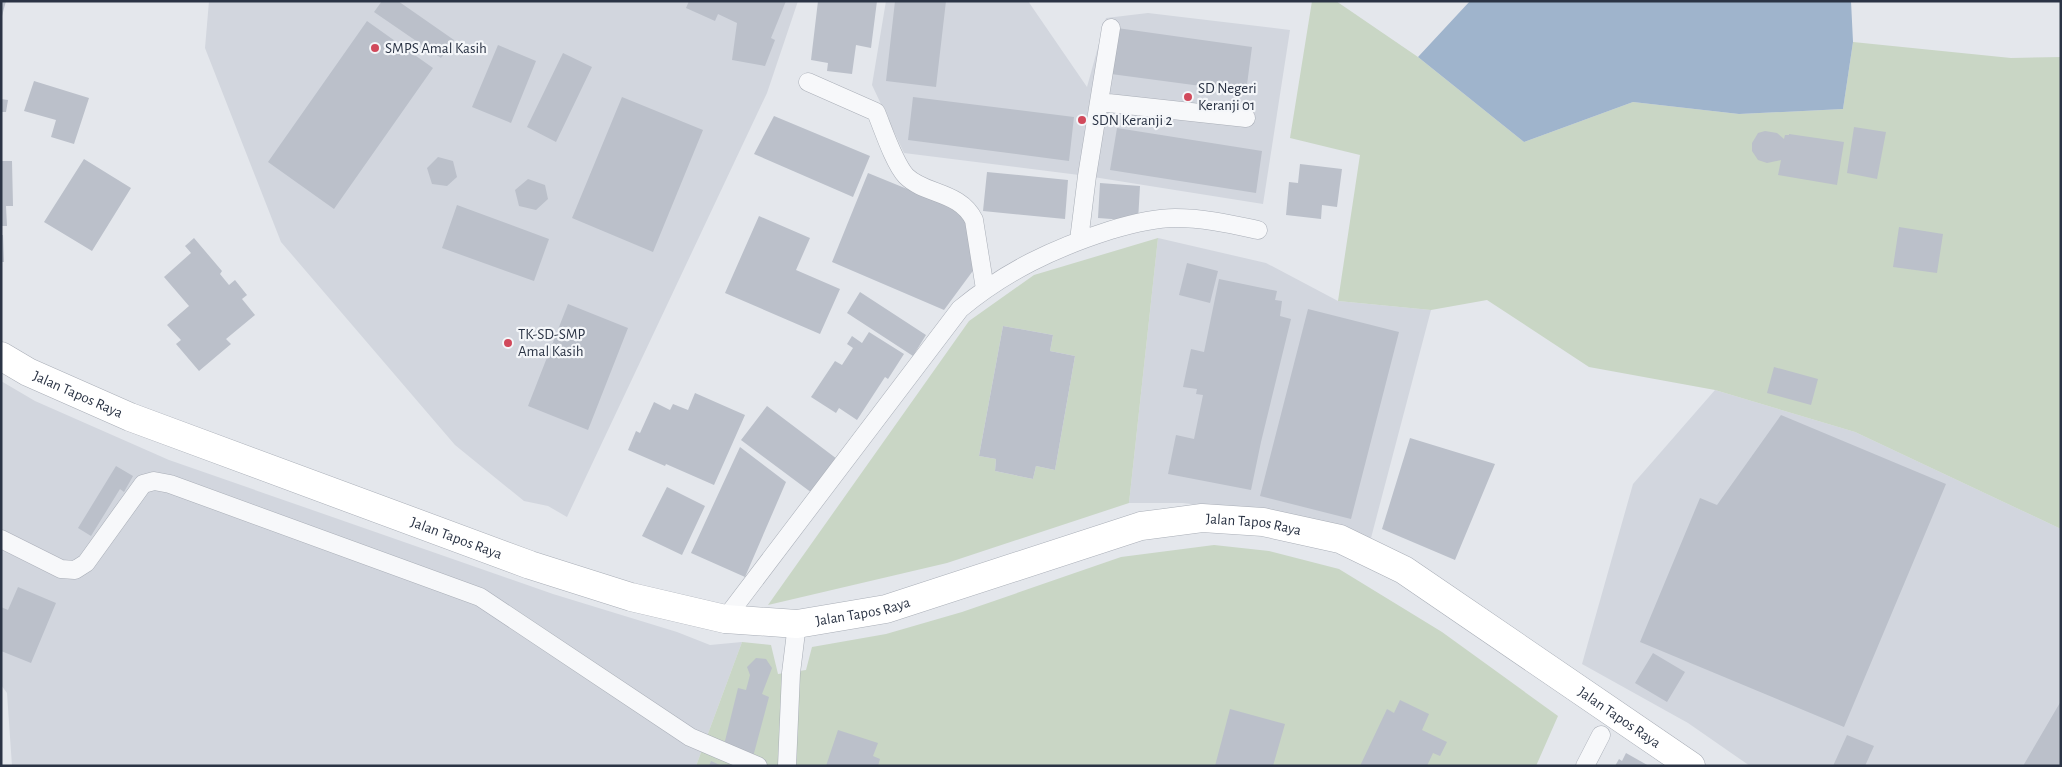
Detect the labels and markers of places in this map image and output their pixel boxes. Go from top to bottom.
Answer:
place label: SMPS Amal Kasih [385,41,487,56]
marker: SMPS Amal Kasih [369,42,381,54]
place label: SD Negeri Keranji 01 [1198,81,1257,113]
marker: SD Negeri Keranji 01 [1182,91,1194,103]
place label: SDN Keranji 2 [1092,113,1173,128]
marker: SDN Keranji 2 [1076,114,1088,126]
place label: TK-SD-SMP Amal Kasih [518,327,586,359]
marker: TK-SD-SMP Amal Kasih [502,337,514,349]

